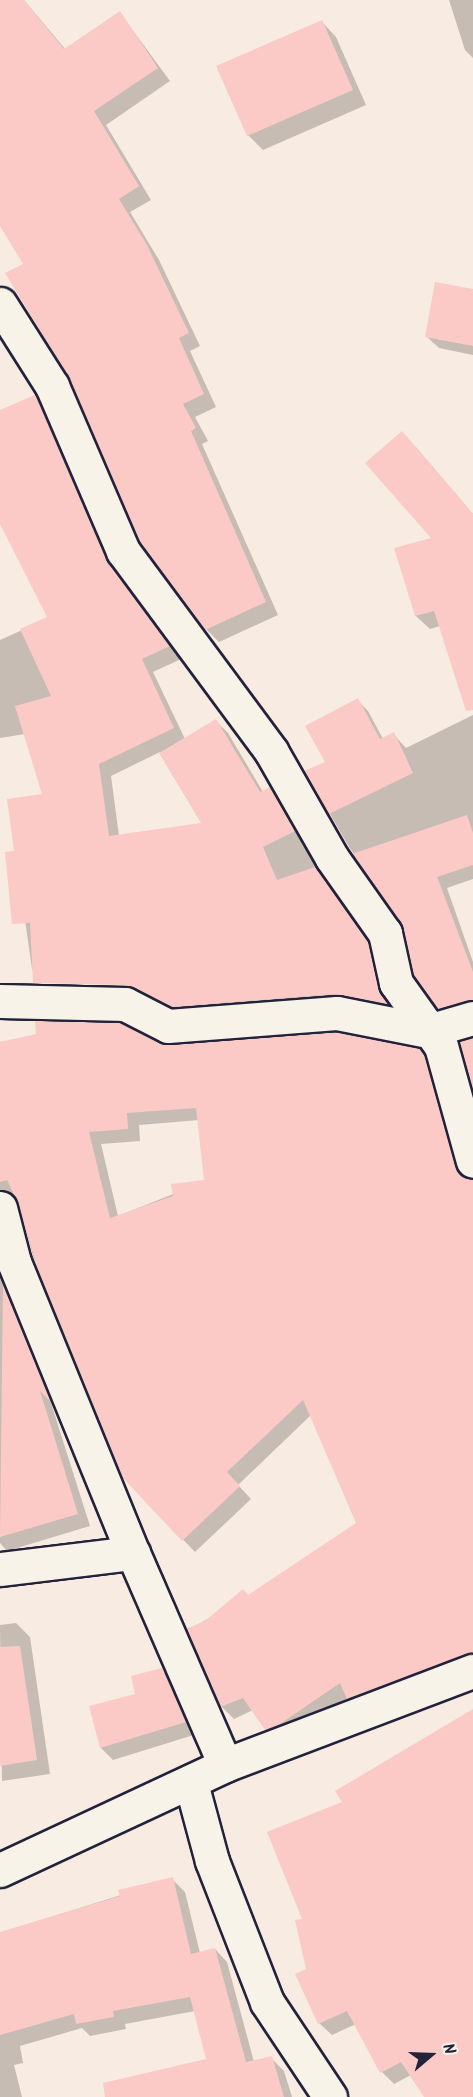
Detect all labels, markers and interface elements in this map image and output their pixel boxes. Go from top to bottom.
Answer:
north arrow [401,2025,461,2085]
text: N [435,2040,462,2058]

